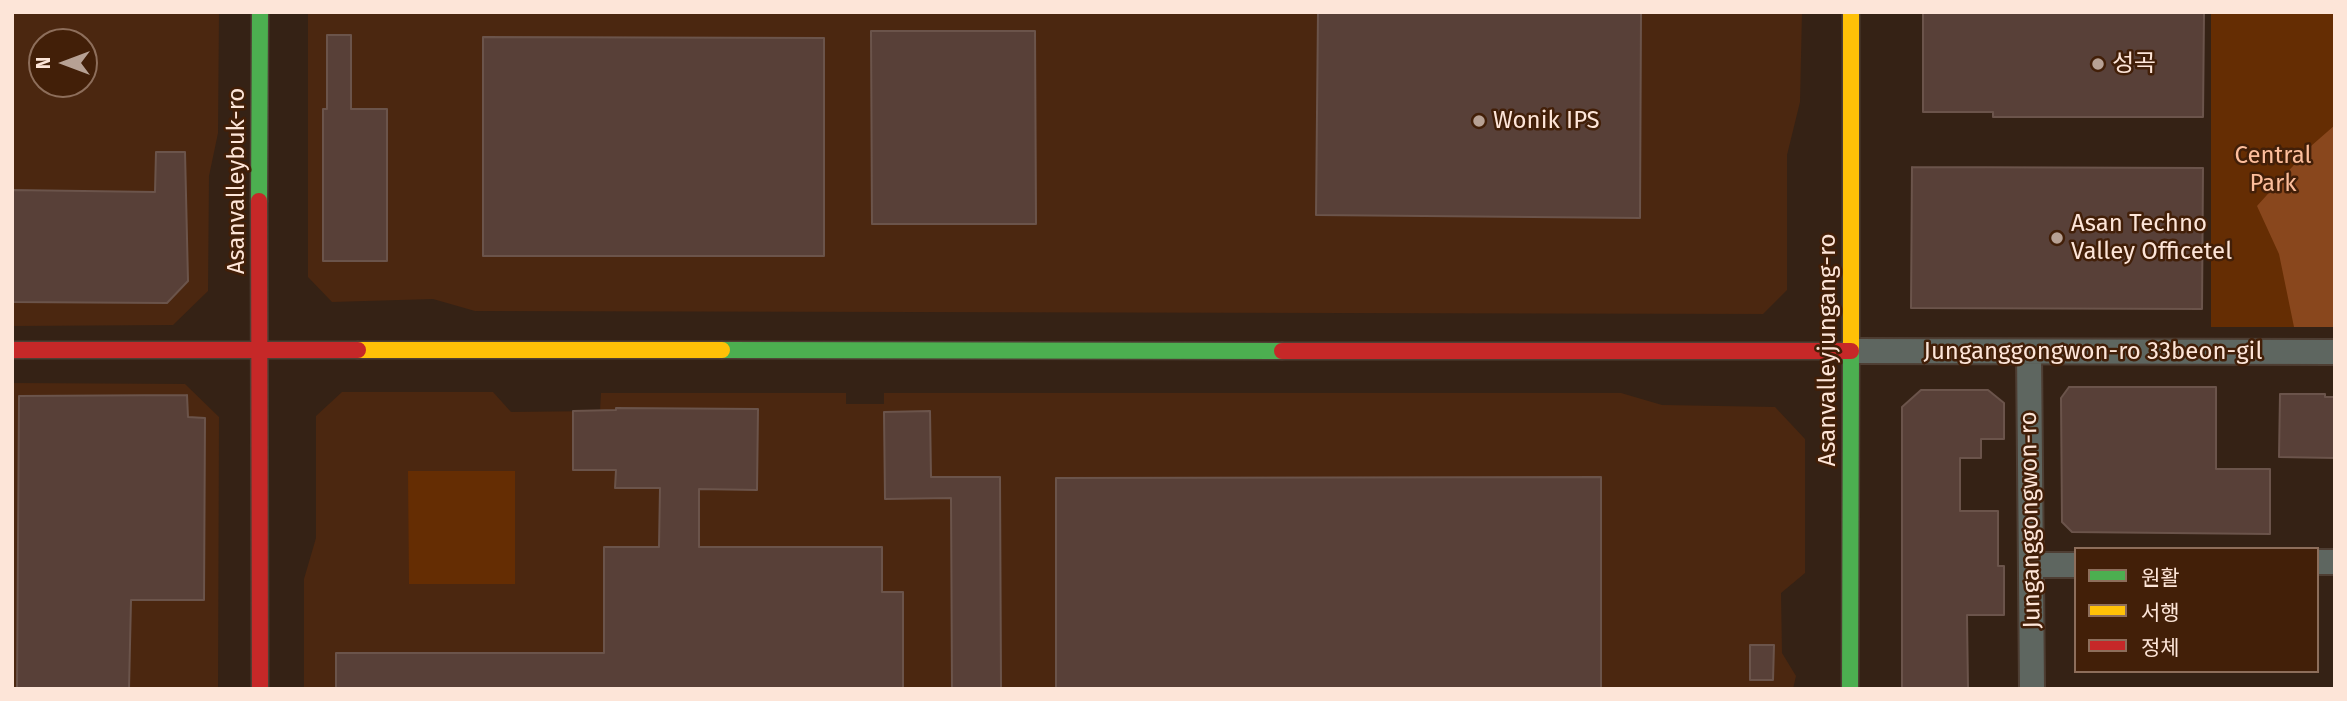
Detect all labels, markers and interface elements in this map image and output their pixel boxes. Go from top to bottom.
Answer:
north arrow [28,28,98,98]
place label: 성곡 [2112,50,2156,78]
marker: 성곡 [2090,56,2106,72]
text: N [32,57,55,69]
street label: Asanvalleybuk-ro [223,88,251,274]
place label: Wonik IPS [1493,107,1600,135]
marker: Wonik IPS [1471,113,1487,129]
park label: Central Park [2234,142,2312,198]
place label: Asan Techno Valley Officetel [2071,210,2232,266]
marker: Asan Techno Valley Officetel [2049,230,2065,246]
street label: Asanvalleyjungang-ro [1814,233,1842,467]
street label: Junganggongwon-ro 33beon-gil [1924,338,2262,366]
street label: Junganggongwon-ro [2015,411,2047,629]
legend [2074,547,2319,673]
text: 원활 [2141,565,2180,591]
text: 서행 [2141,600,2180,626]
text: 정체 [2141,635,2180,661]

